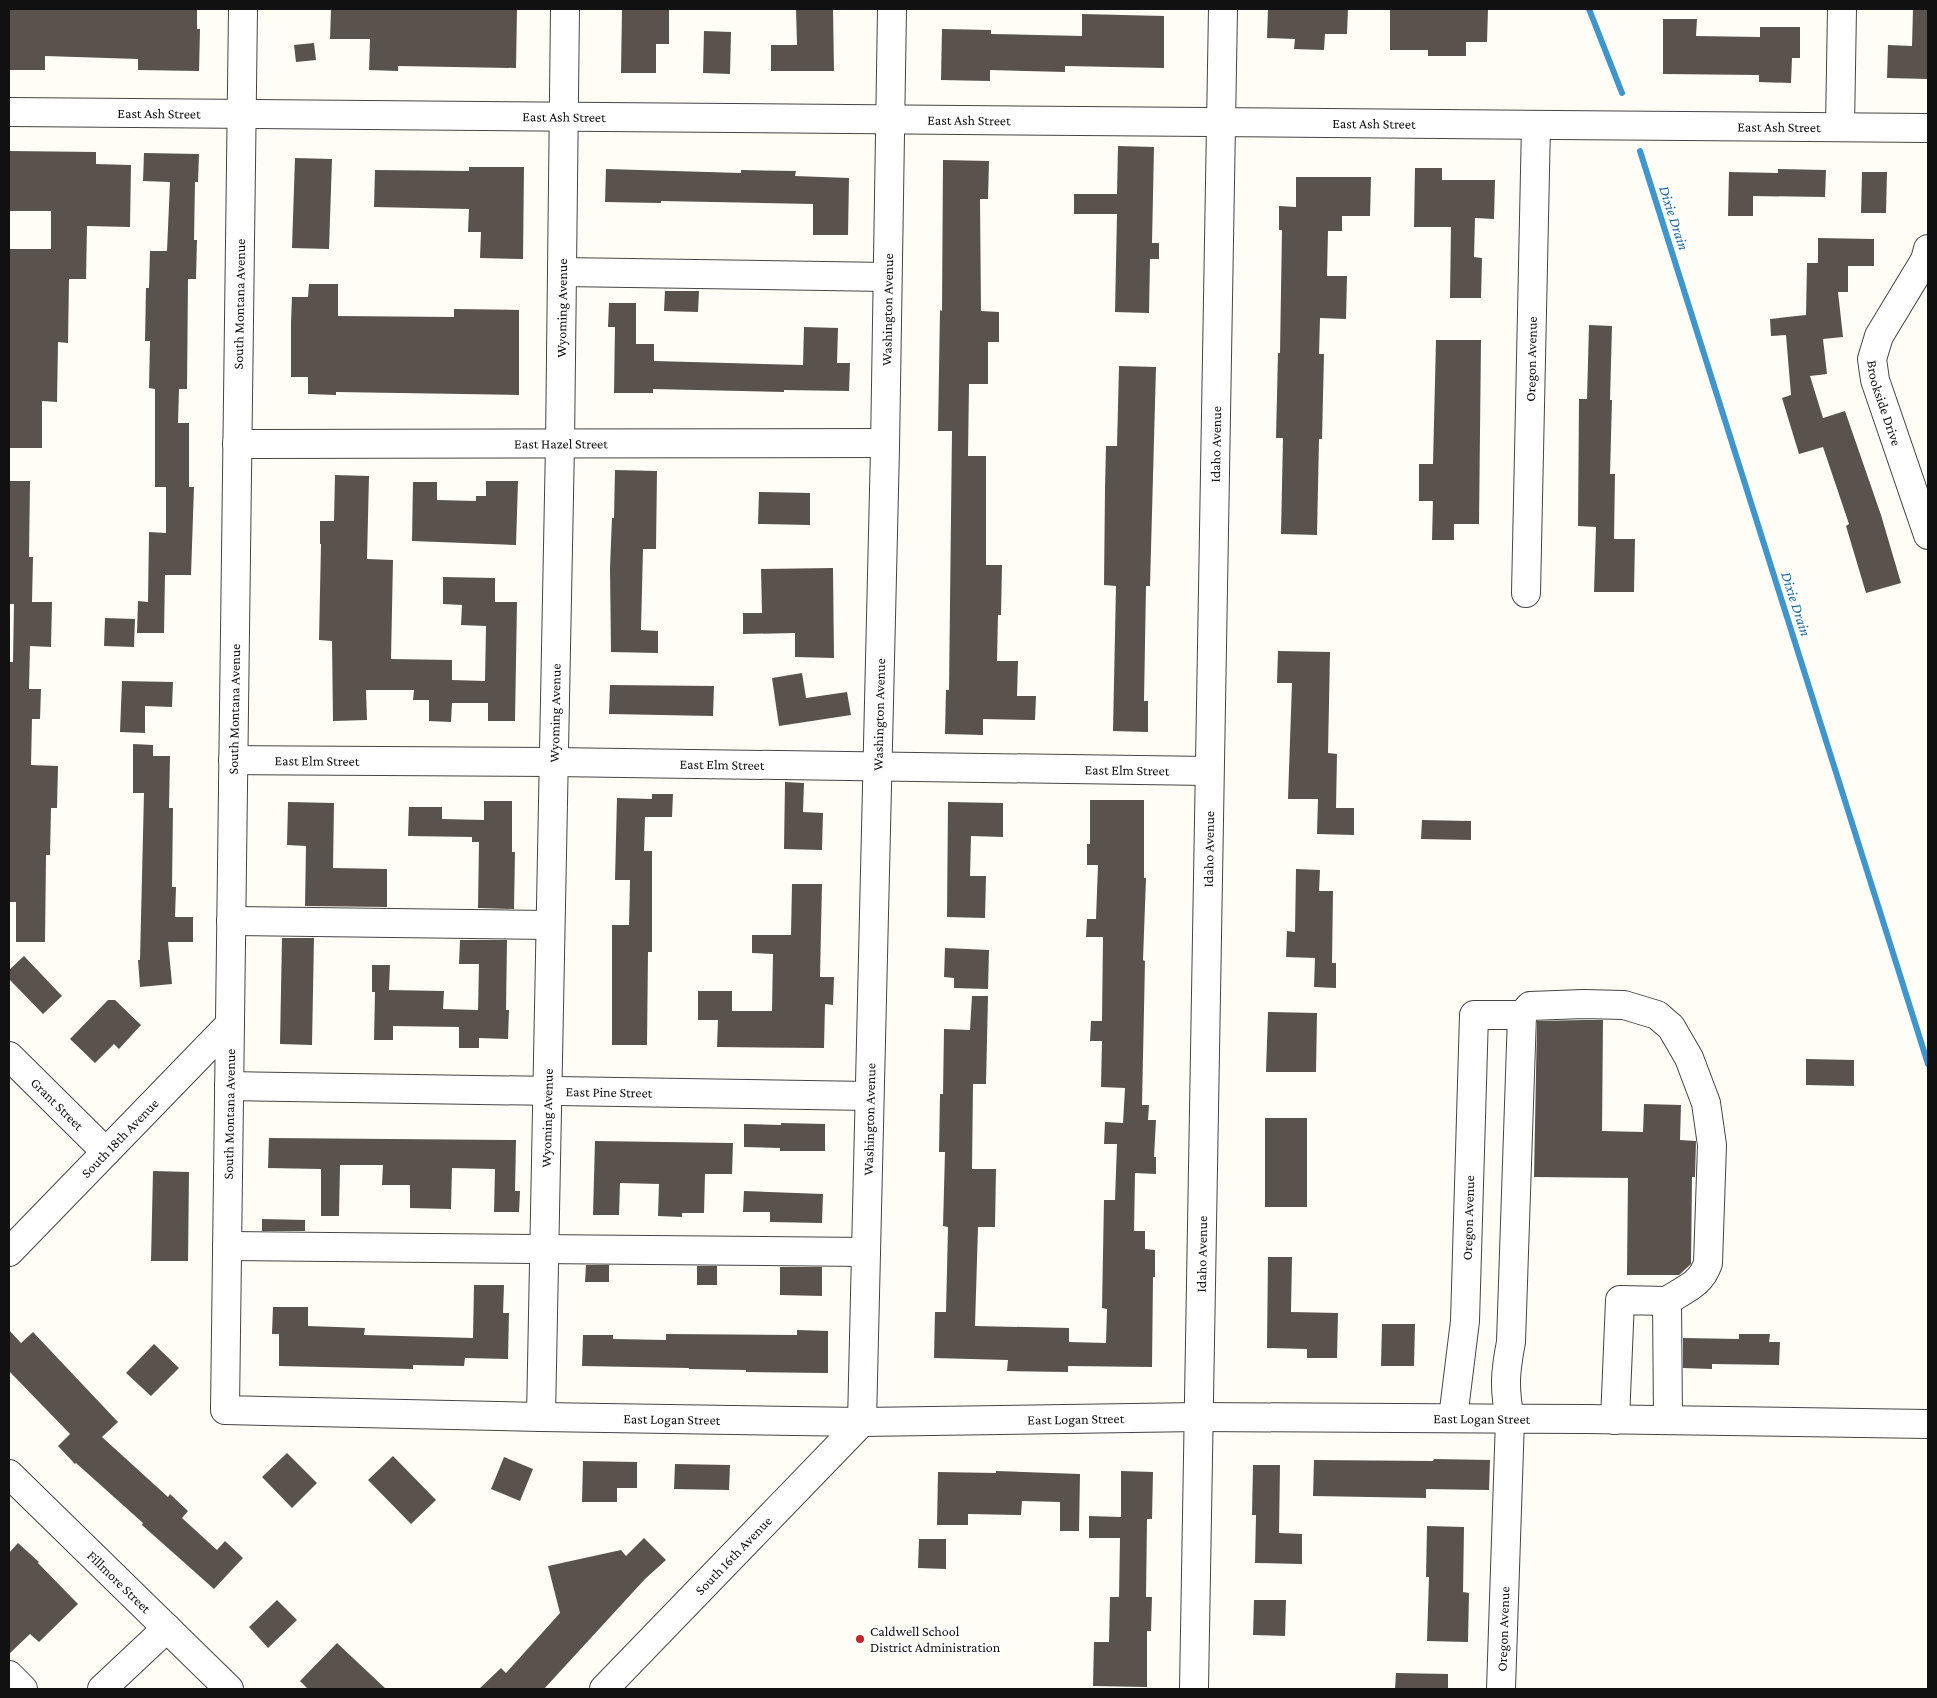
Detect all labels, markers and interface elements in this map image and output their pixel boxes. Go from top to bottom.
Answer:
street label: East Ash Street [117,105,201,122]
street label: East Ash Street [522,108,606,125]
street label: East Ash Street [927,112,1011,128]
street label: East Ash Street [1332,115,1416,132]
street label: East Ash Street [1737,118,1821,135]
water label: Dixie Drain [1656,184,1692,253]
street label: South Montana Avenue [230,239,248,369]
street label: Washington Avenue [878,253,896,366]
street label: Wyoming Avenue [553,259,570,358]
street label: Oregon Avenue [1522,316,1540,402]
street label: Brookside Drive [1864,359,1905,448]
street label: Idaho Avenue [1207,406,1224,483]
street label: East Hazel Street [514,435,608,452]
water label: Dixie Drain [1778,570,1814,639]
street label: South Montana Avenue [225,644,243,774]
street label: Washington Avenue [869,658,888,771]
street label: Wyoming Avenue [546,663,564,763]
street label: East Elm Street [275,752,360,769]
street label: East Elm Street [679,756,765,773]
street label: East Elm Street [1084,761,1170,778]
street label: Idaho Avenue [1200,811,1217,888]
street label: South Montana Avenue [220,1049,238,1179]
street label: Washington Avenue [860,1063,878,1176]
street label: Wyoming Avenue [538,1068,556,1168]
street label: Grant Street [28,1074,87,1134]
street label: East Pine Street [565,1083,653,1101]
street label: South 18th Avenue [78,1095,162,1181]
street label: Oregon Avenue [1459,1175,1477,1261]
street label: Idaho Avenue [1193,1216,1210,1292]
street label: East Logan Street [623,1410,721,1428]
street label: East Logan Street [1027,1410,1125,1428]
street label: East Logan Street [1433,1410,1531,1427]
street label: South 16th Avenue [692,1512,775,1598]
street label: Fillmore Street [84,1547,154,1616]
street label: Oregon Avenue [1494,1586,1512,1672]
place label: Caldwell School District Administration [870,1623,1001,1655]
marker: Caldwell School District Administration [854,1633,866,1645]

